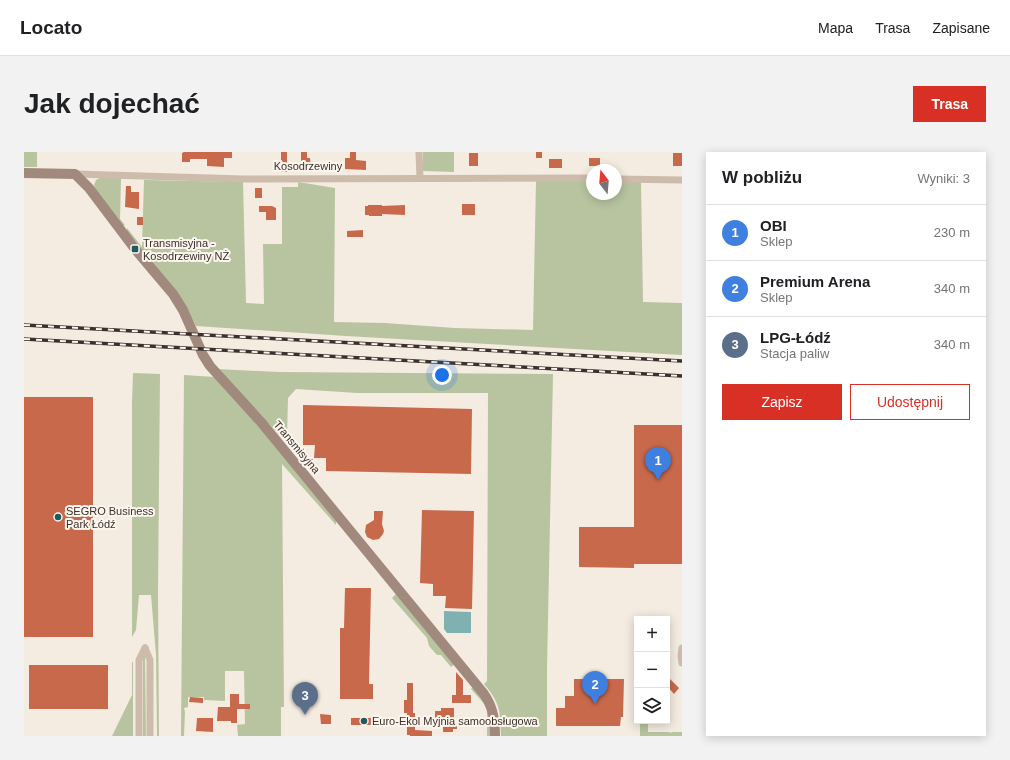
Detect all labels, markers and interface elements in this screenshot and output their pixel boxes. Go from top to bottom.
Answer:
text: Locato [20,17,82,38]
text: Mapa [818,20,853,36]
text: Trasa [875,20,910,36]
text: Zapisane [932,20,990,36]
button: Trasa [913,86,986,122]
text: Jak dojechać [24,88,200,119]
street label: Kosodrzewiny [274,160,343,172]
north arrow [586,164,622,200]
text: W pobliżu [722,168,802,187]
text: Wyniki: 3 [917,171,970,186]
text: OBI [760,217,787,234]
text: 1 [731,225,739,240]
text: 230 m [934,225,970,240]
text: Sklep [760,234,793,249]
place label: Transmisyjna - Kosodrzewiny NŻ [143,237,229,262]
marker: Transmisyjna - Kosodrzewiny NŻ [130,244,140,254]
text: Premium Arena [760,273,870,290]
text: 2 [731,281,739,296]
text: 340 m [934,281,970,296]
text: Sklep [760,290,793,305]
text: LPG-Łódź [760,329,831,346]
text: 3 [731,337,739,352]
text: 340 m [934,337,970,352]
text: Stacja paliw [760,346,829,361]
your location [432,365,452,385]
button: Zapisz [722,384,842,420]
button: Udostępnij [850,384,970,420]
street label: Transmisyjna [272,418,323,476]
pin: 1 [645,447,671,480]
place label: SEGRO Business Park Łódź [66,505,154,530]
marker: SEGRO Business Park Łódź [53,512,63,522]
map controls [634,616,670,724]
button: + [634,616,670,652]
button: − [634,652,670,688]
pin: 2 [582,671,608,704]
pin: 3 [292,682,318,715]
button: layers [634,688,670,724]
place label: Euro-Ekol Myjnia samoobsługowa [372,715,539,727]
marker: Euro-Ekol Myjnia samoobsługowa [359,716,369,726]

